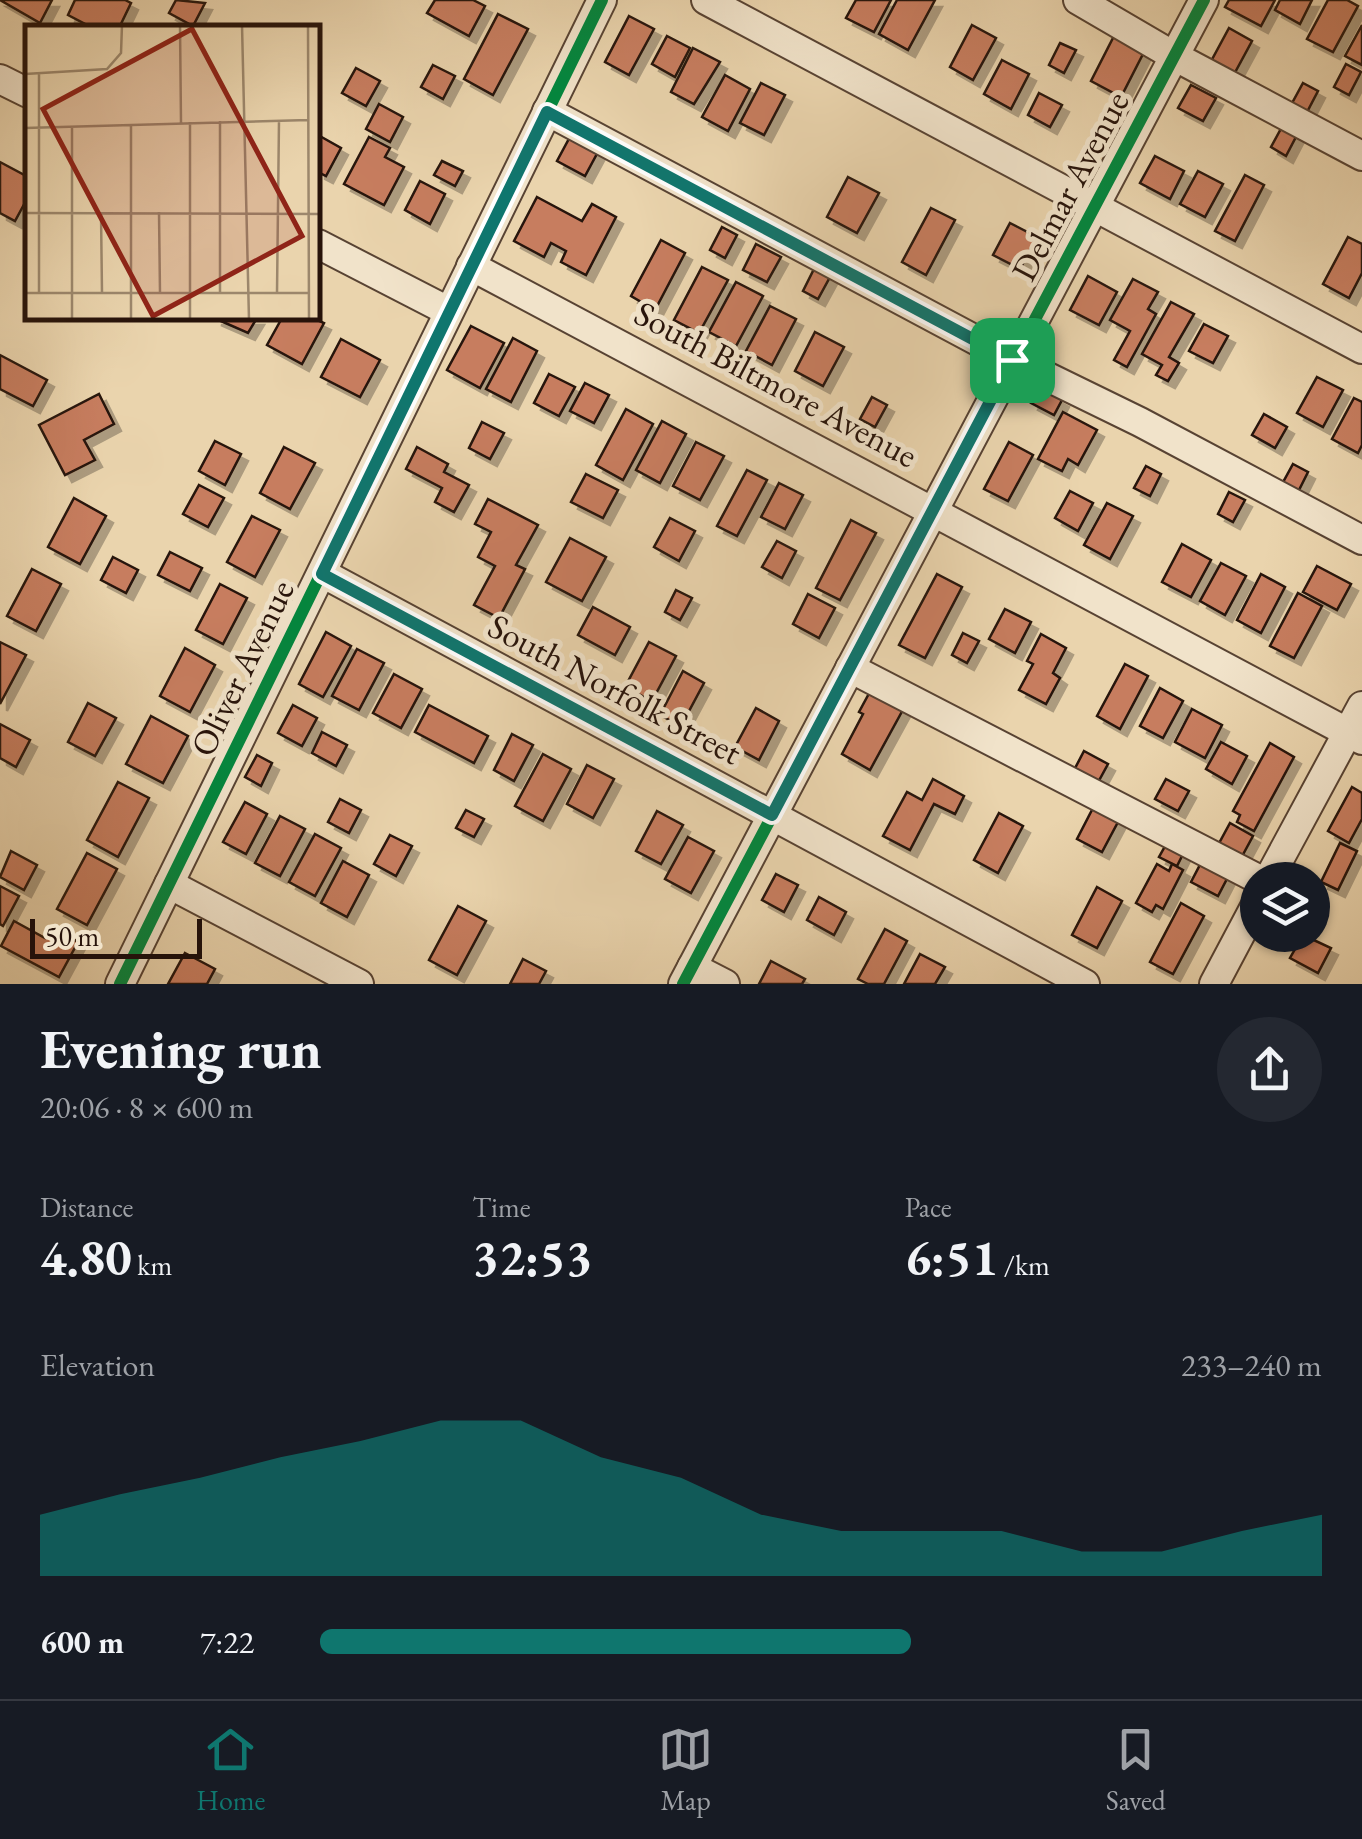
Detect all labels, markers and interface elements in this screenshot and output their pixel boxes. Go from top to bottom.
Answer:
inset map [25,25,320,320]
street label: Delmar Avenue [1001,83,1138,288]
street label: South Biltmore Avenue [627,290,925,477]
pin [970,318,1055,403]
icon: arrive [985,333,1040,388]
street label: Oliver Avenue [179,572,304,763]
street label: South Norfolk Street [481,603,750,774]
map controls [1240,862,1330,952]
button: layers [1240,862,1330,952]
scale bar [30,914,202,958]
text: 50 m [45,918,99,954]
text: Evening run [40,1013,322,1084]
button: share [1217,1017,1322,1122]
text: 20:06 · 8 × 600 m [40,1086,253,1128]
text: Distance [40,1189,134,1225]
text: Time [472,1189,531,1225]
text: Pace [905,1189,952,1225]
text: 4.80 [40,1225,132,1290]
text: 32:53 [472,1225,592,1290]
text: 6:51 [905,1225,998,1290]
text: km [132,1247,172,1283]
text: /km [998,1247,1050,1283]
text: Elevation [40,1344,155,1386]
text: 233–240 m [1181,1344,1322,1386]
text: 600 m [40,1621,124,1663]
text: 7:22 [200,1621,254,1663]
tab: Home [196,1722,266,1818]
tab: Map [658,1722,713,1818]
tab: Saved [1106,1722,1166,1818]

